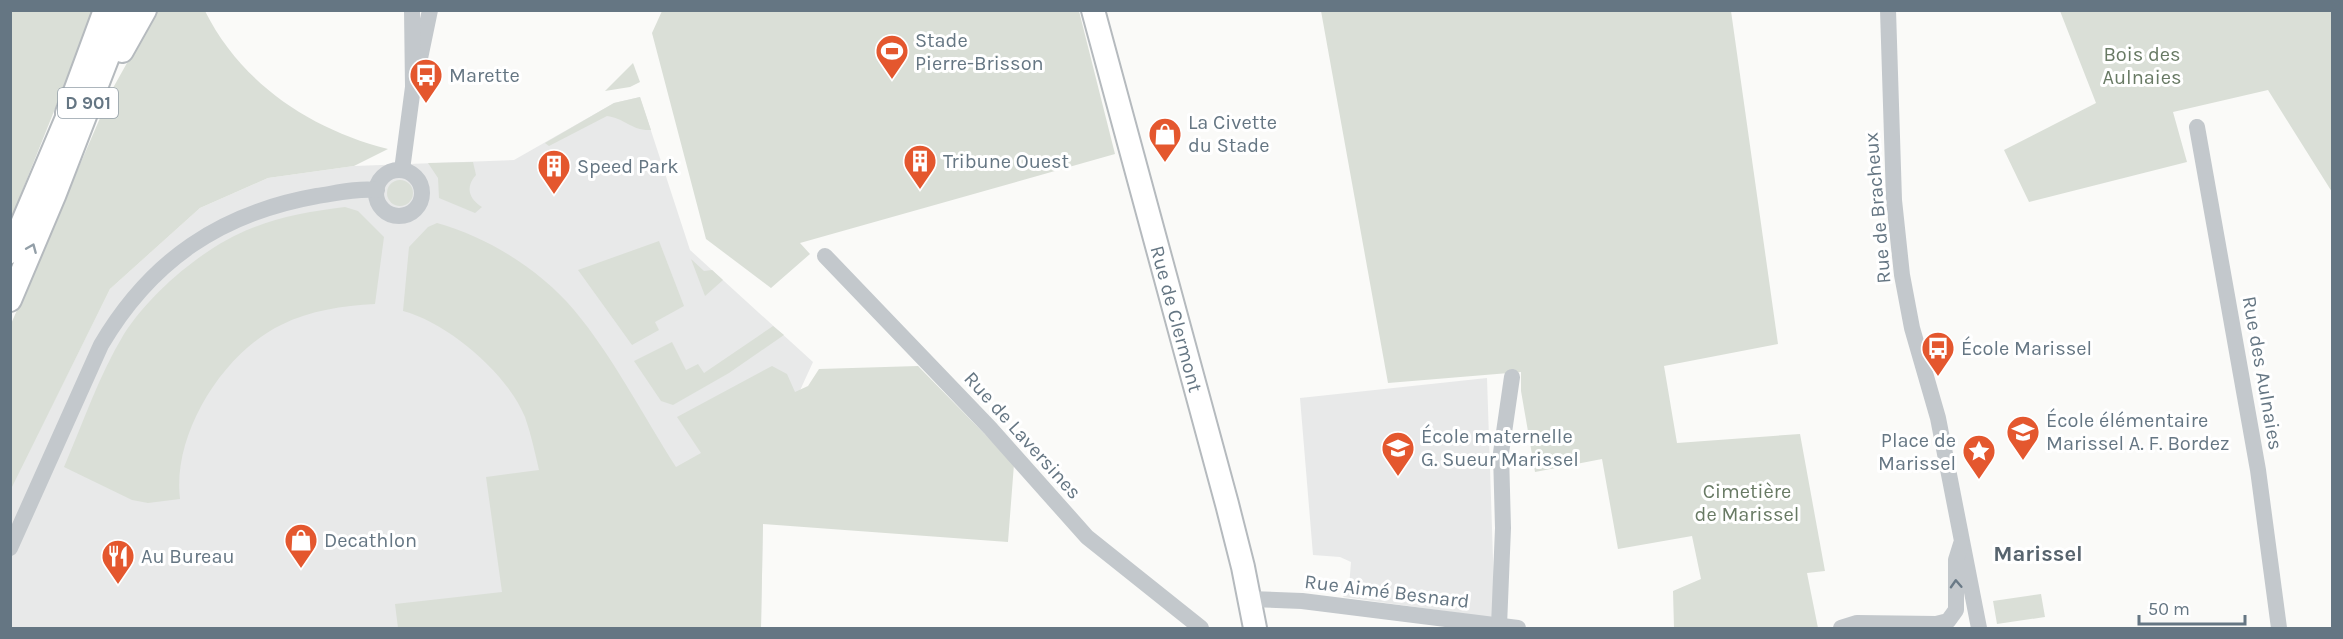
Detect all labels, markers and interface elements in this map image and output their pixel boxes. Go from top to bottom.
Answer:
place label: Stade Pierre-Brisson [915,29,1044,75]
sports icon: Stade Pierre-Brisson [874,33,910,80]
park label: Bois des Aulnaies [2102,43,2182,89]
bus stop icon: Marette [408,57,444,104]
place label: Marette [449,64,520,87]
road number: D 901 [58,88,118,118]
place label: La Civette du Stade [1188,111,1277,157]
shop icon: La Civette du Stade [1147,116,1183,163]
street label: Rue de Bracheux [1859,131,1896,285]
building icon: Tribune Ouest [902,143,938,190]
building icon: Speed Park [536,148,572,195]
place label: Tribune Ouest [943,150,1070,173]
place label: Speed Park [577,155,679,178]
street label: Rue de Clermont [1145,243,1207,395]
one-way arrow [25,244,37,255]
street label: Rue des Aulnaies [2238,294,2287,452]
bus stop icon: École Marissel [1920,330,1956,377]
place label: École Marissel [1961,336,2092,360]
street label: Rue de Laversines [959,367,1086,504]
place label: École élémentaire Marissel A. F. Bordez [2046,408,2230,455]
school or university icon: École élémentaire Marissel A. F. Bordez [2005,414,2041,461]
place label: École maternelle G. Sueur Marissel [1421,424,1579,471]
place label: Place de Marissel [1878,429,1956,475]
school or university icon: École maternelle G. Sueur Marissel [1380,430,1416,477]
place icon: Place de Marissel [1961,433,1997,480]
park label: Cimetière de Marissel [1695,480,1799,526]
shop icon: Decathlon [283,522,319,569]
place label: Decathlon [324,529,417,552]
restaurant icon: Au Bureau [100,538,136,585]
district label: Marissel [1993,541,2083,567]
place label: Au Bureau [141,545,235,568]
street label: Rue Aimé Besnard [1303,570,1471,613]
one-way arrow [1949,580,1962,589]
scale bar [2139,588,2246,626]
text: 50 m [2148,598,2190,620]

